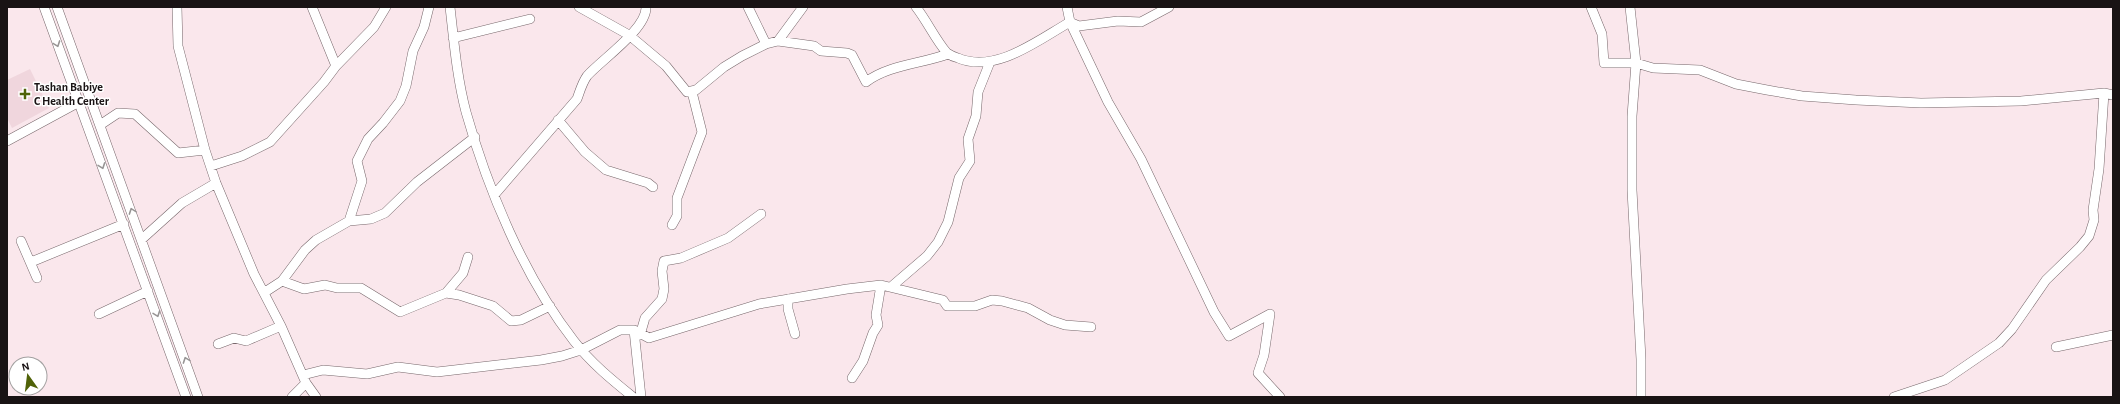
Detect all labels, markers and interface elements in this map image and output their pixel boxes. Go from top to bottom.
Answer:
one-way arrow [53,40,61,47]
place label: Tashan Babiye C Health Center [34,81,110,107]
marker: Tashan Babiye C Health Center [19,88,31,100]
one-way arrow [98,162,106,169]
one-way arrow [128,208,137,215]
one-way arrow [152,310,160,317]
north arrow [8,356,48,396]
one-way arrow [182,356,191,363]
text: N [21,361,31,373]

